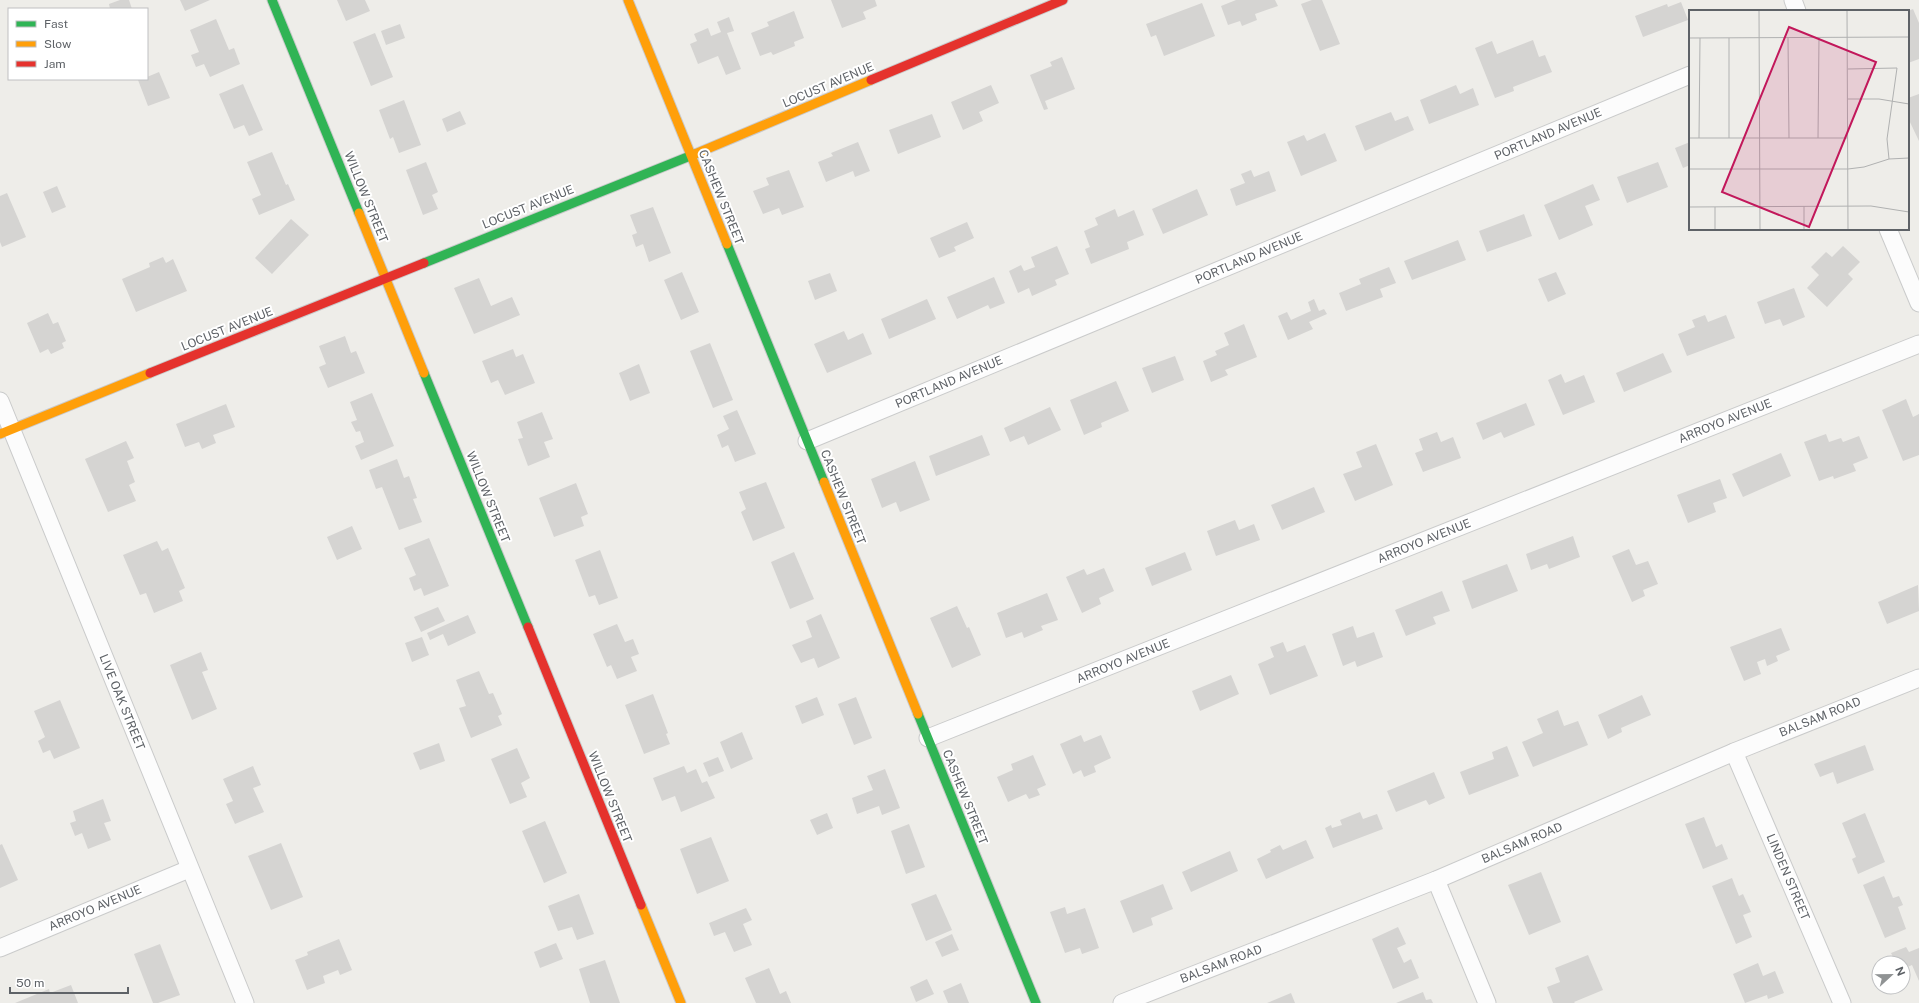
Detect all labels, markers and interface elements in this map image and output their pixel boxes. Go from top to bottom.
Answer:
legend [8,8,148,80]
inset map [1689,10,1909,230]
text: Fast [44,17,69,31]
text: Slow [44,37,72,51]
text: Jam [44,57,66,71]
street label: LOCUST AVENUE [780,59,876,111]
street label: PORTLAND AVENUE [1492,105,1604,163]
street label: CASHEW STREET [696,148,746,246]
street label: WILLOW STREET [341,149,391,245]
street label: LOCUST AVENUE [480,182,576,232]
street label: PORTLAND AVENUE [1193,229,1305,287]
street label: LOCUST AVENUE [179,304,275,354]
street label: PORTLAND AVENUE [893,353,1005,411]
street label: ARROYO AVENUE [1676,396,1774,446]
street label: CASHEW STREET [818,448,868,546]
street label: WILLOW STREET [463,449,513,545]
street label: ARROYO AVENUE [1375,516,1473,566]
street label: ARROYO AVENUE [1074,636,1172,686]
street label: LIVE OAK STREET [96,652,148,752]
street label: BALSAM ROAD [1777,694,1863,740]
street label: CASHEW STREET [940,748,990,846]
street label: WILLOW STREET [585,749,635,845]
street label: BALSAM ROAD [1479,820,1565,866]
street label: LINDEN STREET [1763,832,1813,922]
street label: ARROYO AVENUE [46,882,144,934]
street label: BALSAM ROAD [1178,942,1264,986]
north arrow [1871,955,1911,995]
text: N [1893,965,1907,977]
scale bar [10,969,128,995]
text: 50 m [16,976,44,990]

